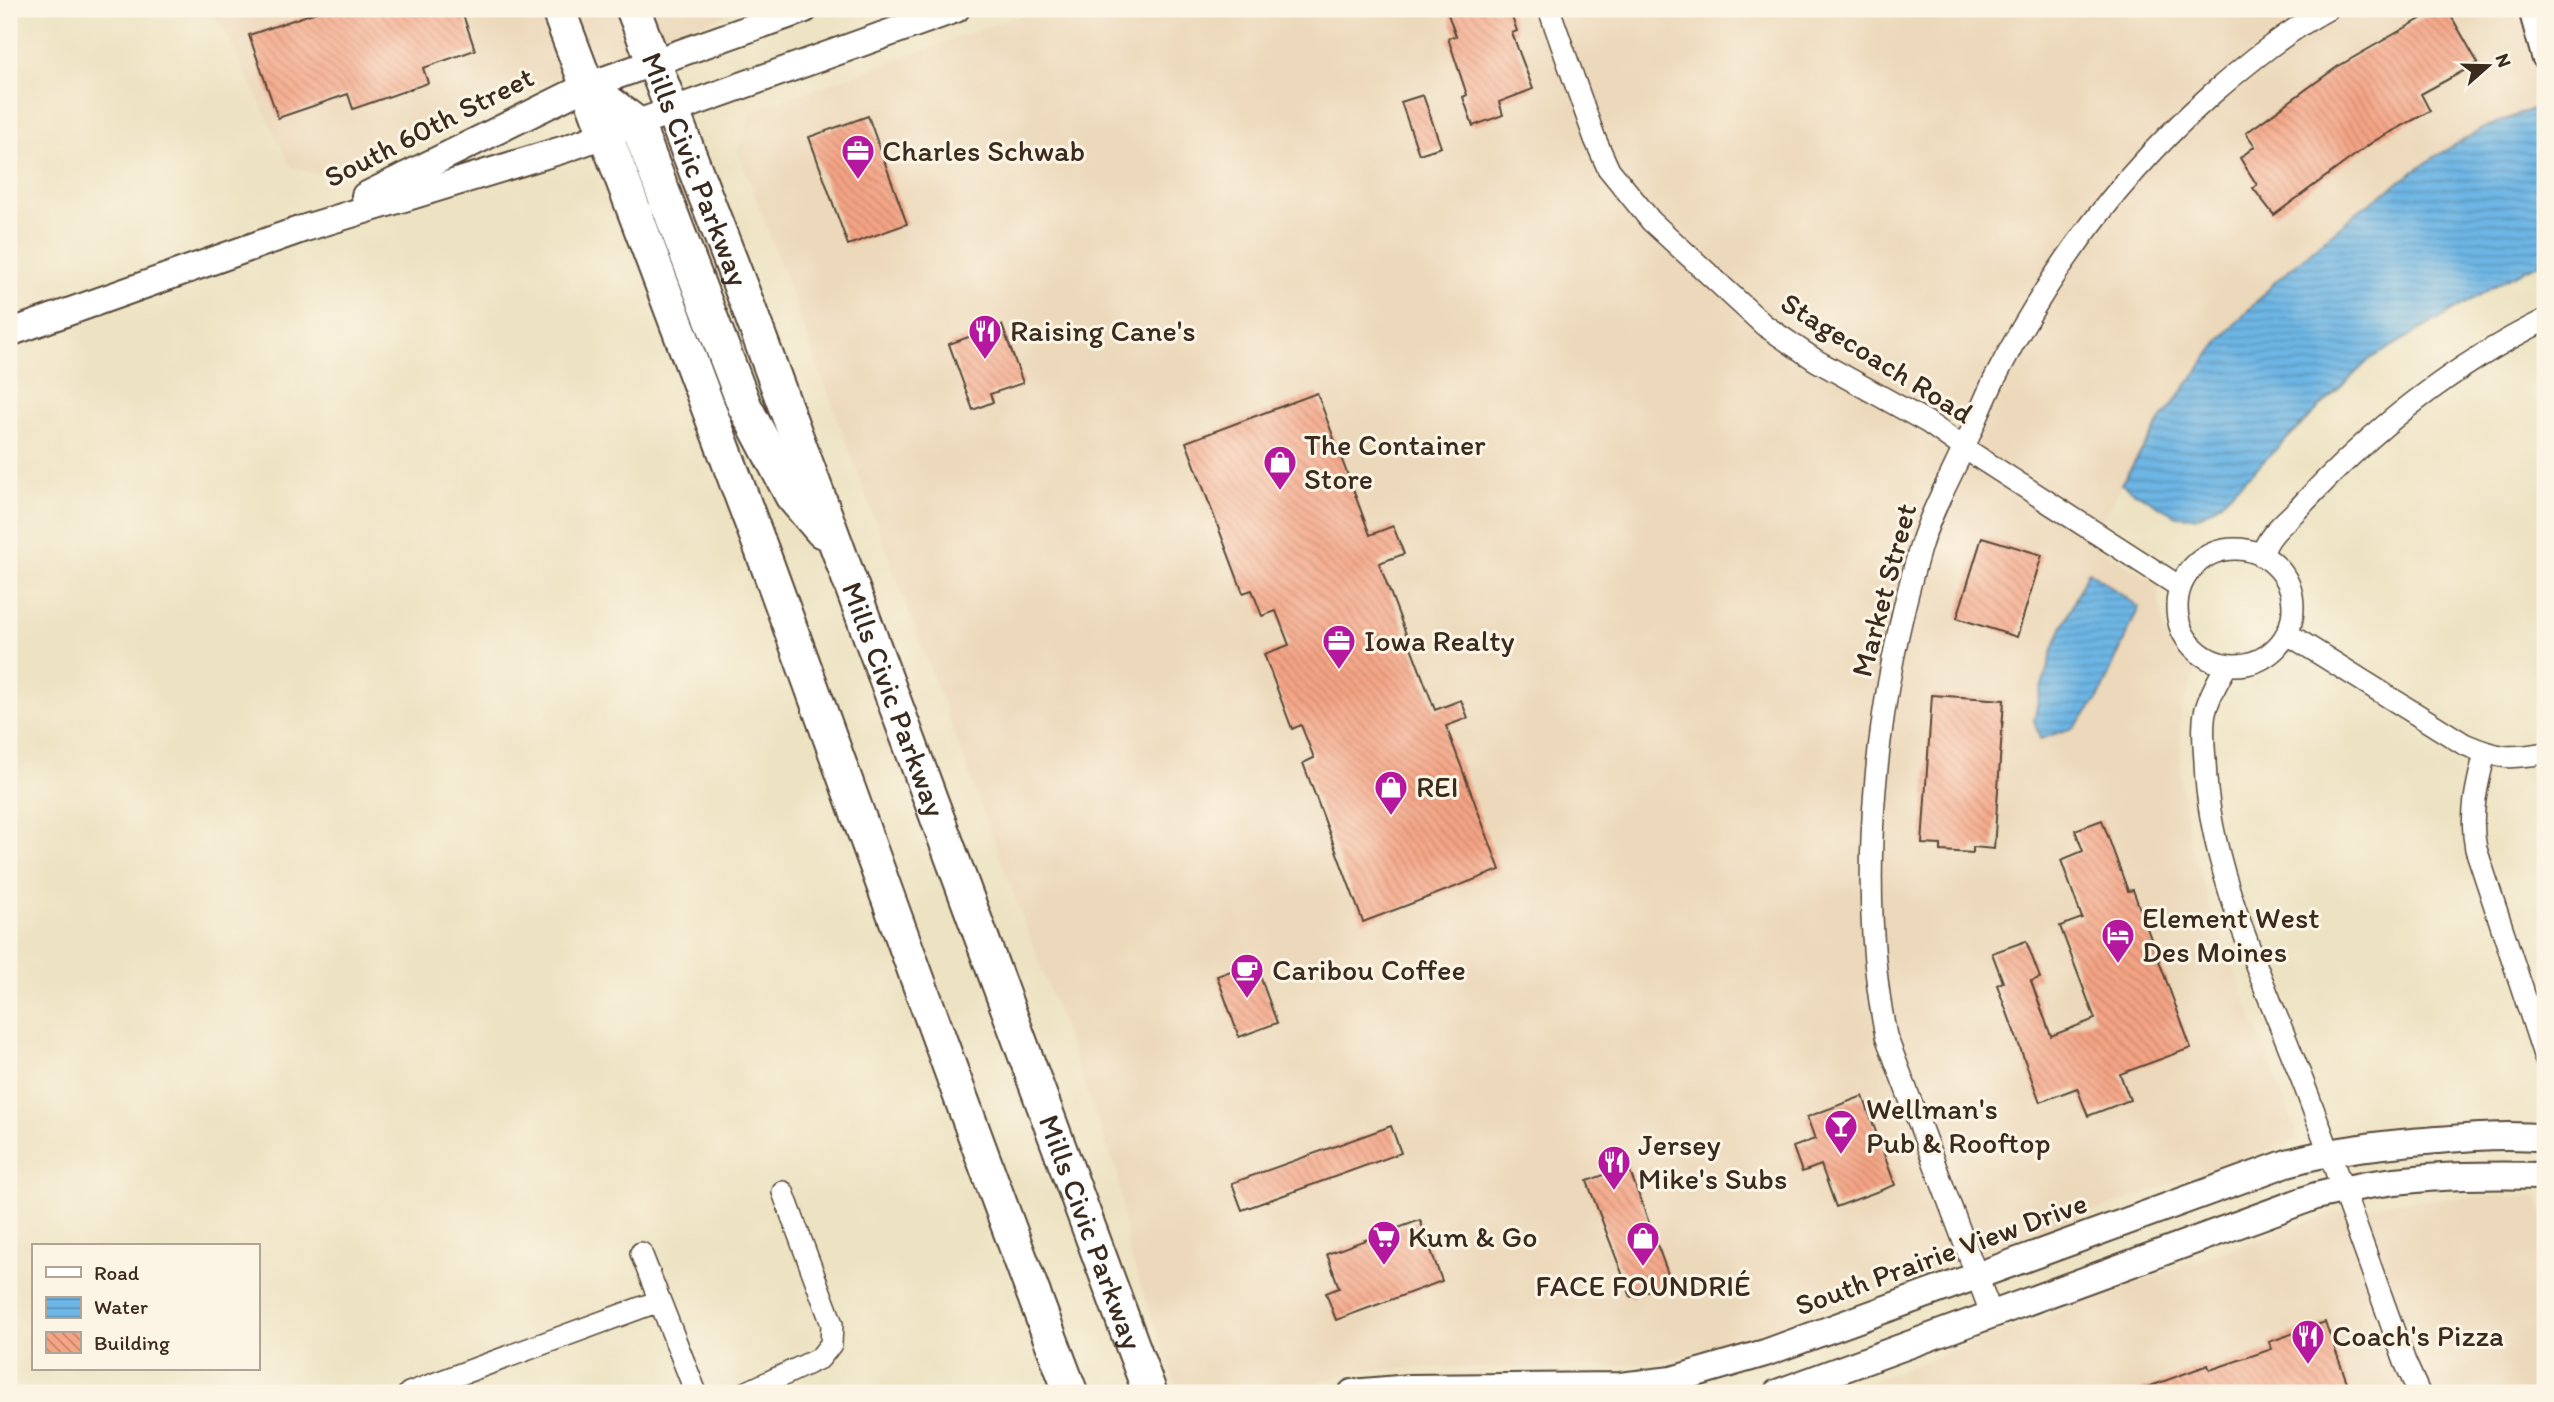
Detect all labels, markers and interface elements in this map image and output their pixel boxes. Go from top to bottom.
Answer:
north arrow [2452,32,2522,102]
street label: Mills Civic Parkway [634,47,758,291]
text: N [2491,50,2517,70]
street label: South 60th Street [318,58,540,195]
office icon: Charles Schwab [839,132,877,181]
place label: Charles Schwab [882,132,1085,169]
street label: Stagecoach Road [1774,284,1980,431]
restaurant icon: Raising Cane's [966,312,1004,361]
place label: Raising Cane's [1010,312,1196,349]
place label: The Container Store [1304,426,1486,497]
shop icon: The Container Store [1261,443,1299,492]
street label: Market Street [1843,499,1924,681]
street label: Mills Civic Parkway [834,577,954,822]
office icon: Iowa Realty [1320,622,1358,671]
place label: Iowa Realty [1364,622,1515,659]
shop icon: REI [1372,768,1410,817]
place label: REI [1416,768,1458,805]
place label: Element West Des Moines [2142,899,2320,970]
hotel icon: Element West Des Moines [2099,916,2137,965]
cafe icon: Caribou Coffee [1228,951,1266,1000]
place label: Caribou Coffee [1272,951,1466,988]
place label: Wellman's Pub & Rooftop [1866,1090,2051,1161]
bar icon: Wellman's Pub & Rooftop [1822,1107,1860,1156]
street label: Mills Civic Parkway [1031,1110,1151,1355]
place label: Jersey Mike's Subs [1638,1126,1787,1197]
restaurant icon: Jersey Mike's Subs [1595,1143,1633,1192]
street label: South Prairie View Drive [1790,1183,2092,1324]
supermarket icon: Kum & Go [1365,1218,1403,1267]
place label: Kum & Go [1408,1218,1537,1255]
shop icon: FACE FOUNDRIÉ [1624,1219,1662,1268]
legend [32,1244,259,1370]
text: Road [94,1260,140,1285]
place label: FACE FOUNDRIÉ [1535,1267,1751,1304]
text: Water [94,1294,148,1319]
restaurant icon: Coach's Pizza [2289,1317,2327,1366]
place label: Coach's Pizza [2332,1317,2504,1354]
text: Building [94,1330,170,1355]

